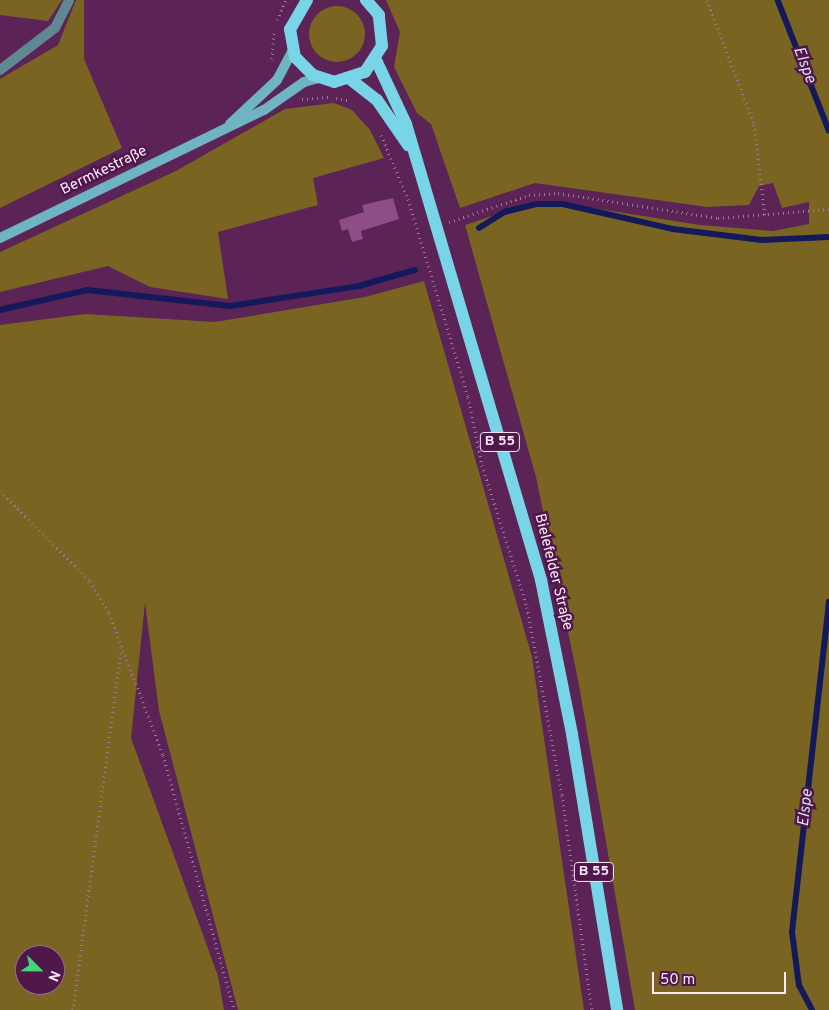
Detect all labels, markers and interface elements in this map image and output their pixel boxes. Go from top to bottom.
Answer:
water label: Elspe [788,44,820,86]
street label: Bermkestraße [58,142,150,200]
road number: B 55 [479,431,521,454]
street label: Bielefelder Straße [530,512,576,632]
water label: Elspe [794,788,818,828]
road number: B 55 [573,860,615,884]
north arrow [15,945,65,995]
scale bar [654,962,788,994]
text: N [44,968,63,984]
text: 50 m [660,971,695,990]

